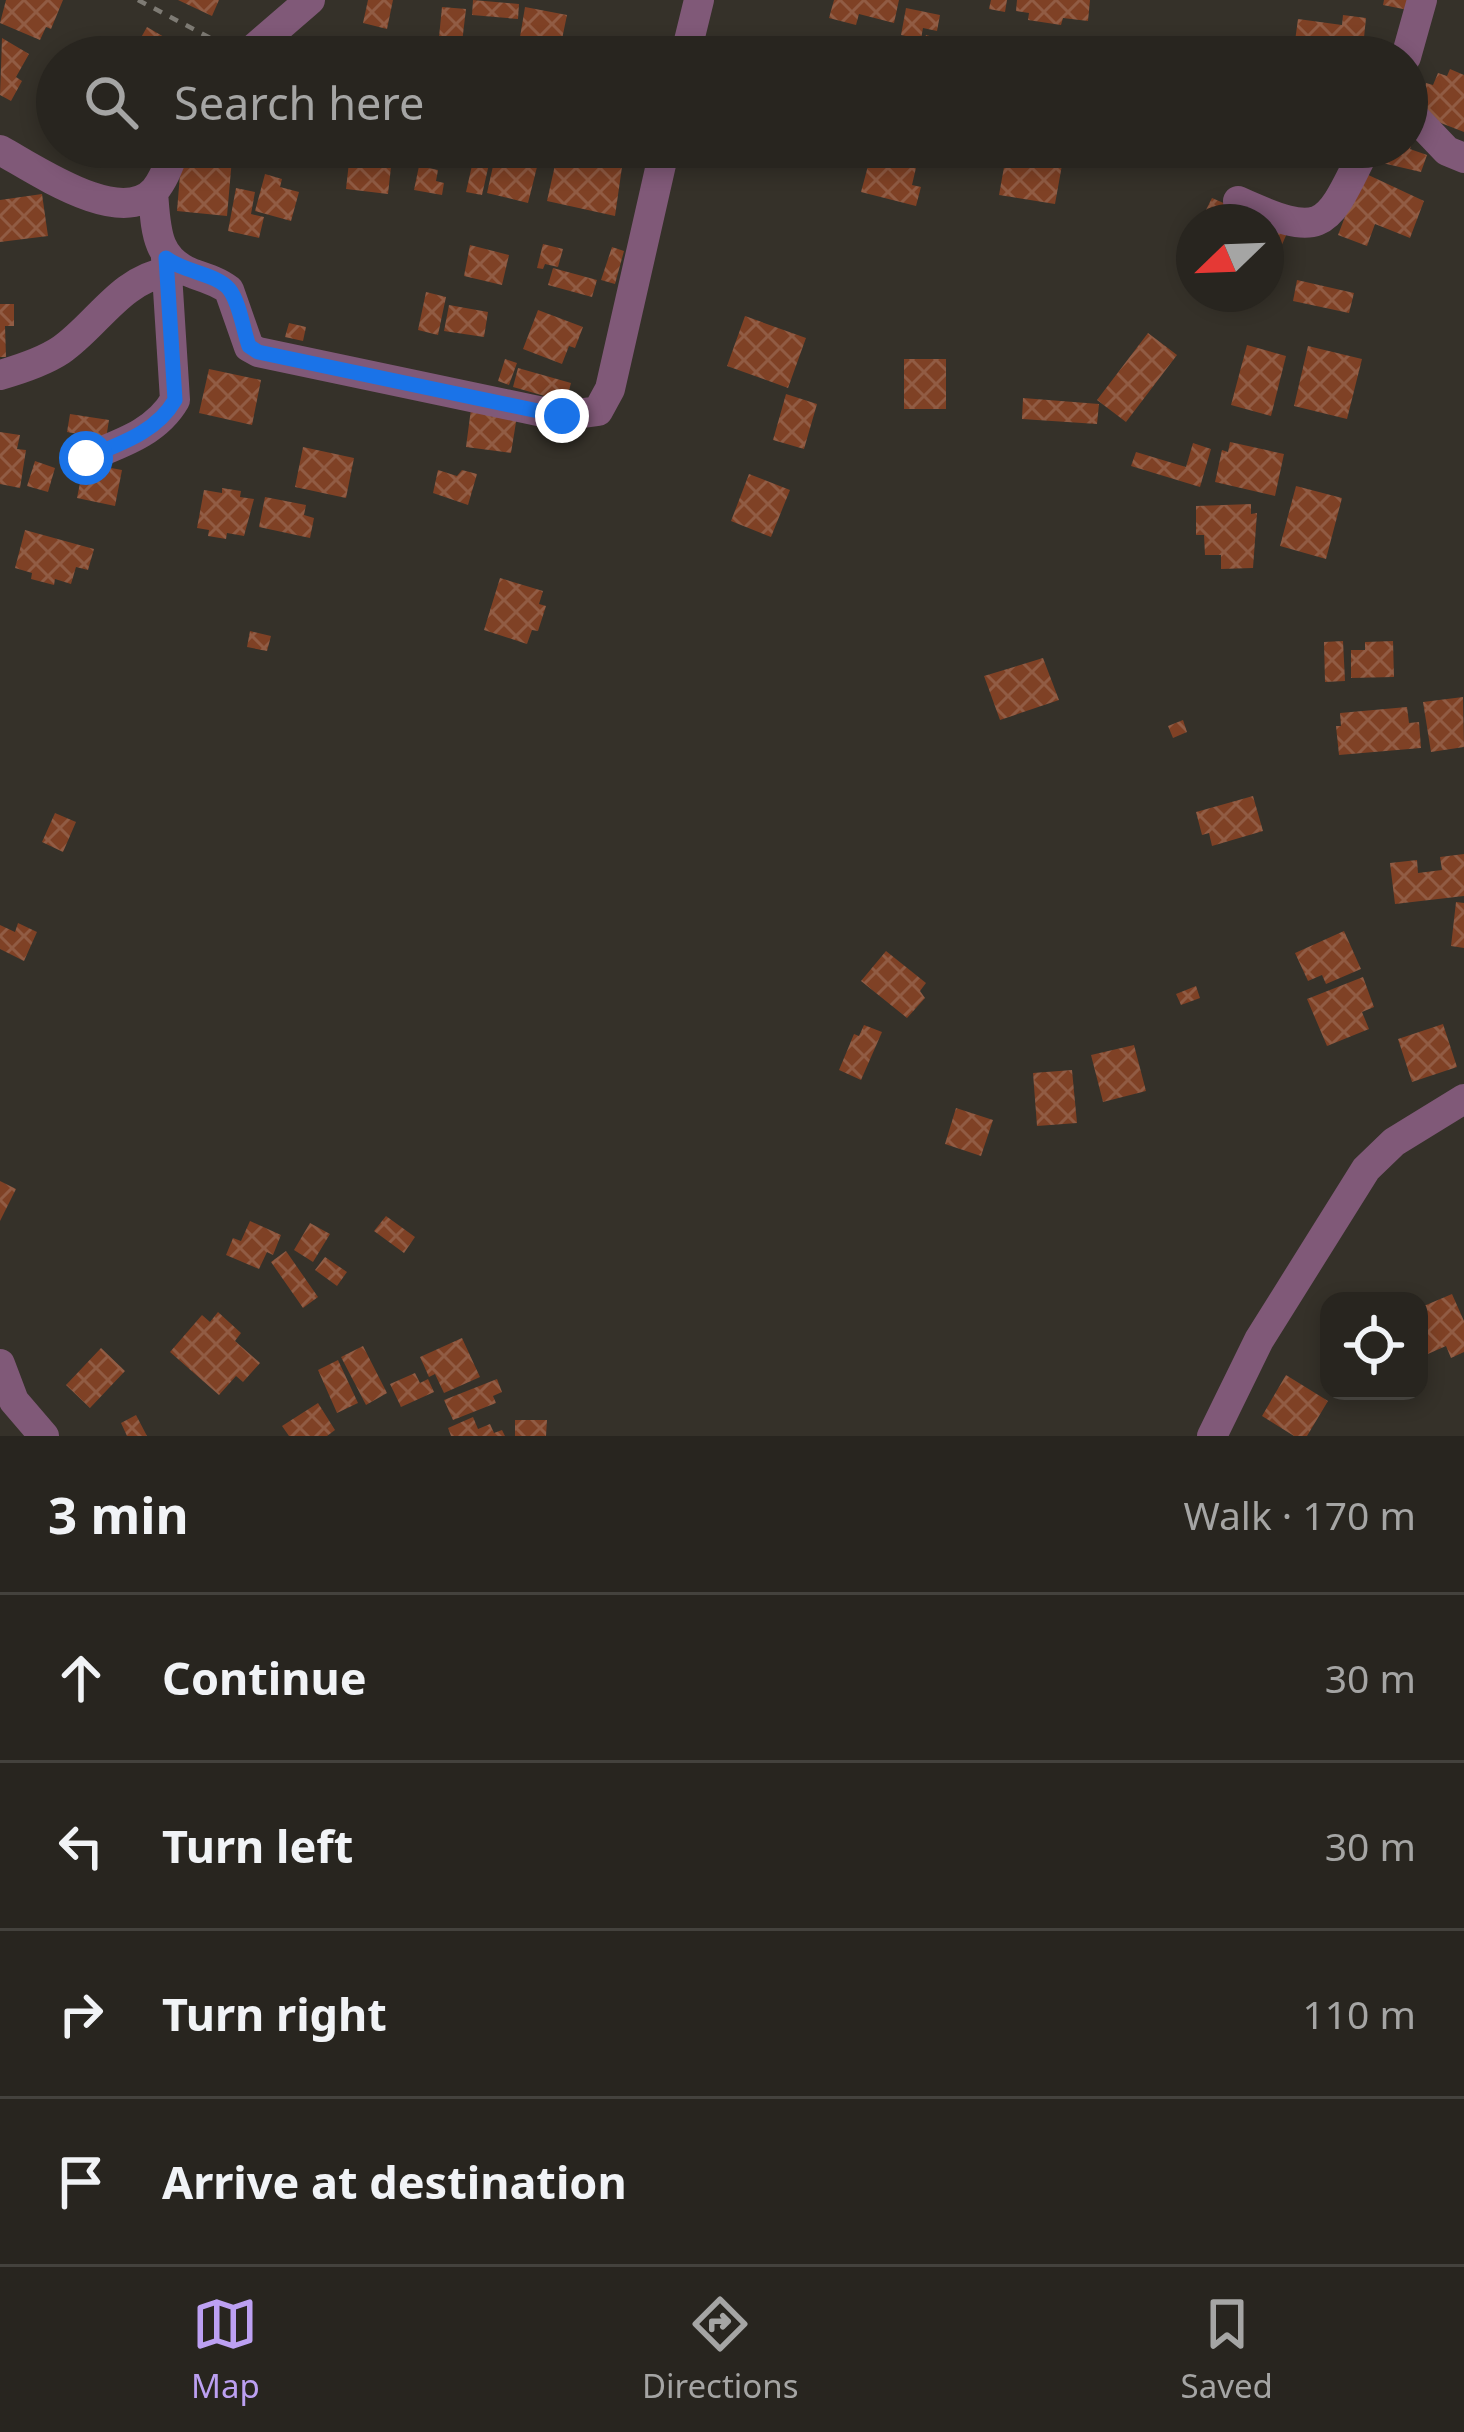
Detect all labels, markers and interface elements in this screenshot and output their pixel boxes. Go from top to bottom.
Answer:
search box [36,36,1428,168]
icon: search [78,69,144,135]
text: Search here [174,72,424,133]
north arrow [1176,204,1284,312]
route end [535,389,589,443]
route start [59,431,113,485]
map controls [1320,1292,1428,1400]
button: locate [1320,1292,1428,1400]
text: 3 min [48,1479,189,1549]
text: Walk · 170 m [1183,1488,1416,1541]
icon: ahead [48,1645,114,1711]
text: Continue [162,1647,367,1708]
text: 30 m [1325,1651,1416,1704]
icon: left [48,1813,114,1879]
text: Turn left [162,1815,353,1876]
text: 30 m [1325,1819,1416,1872]
icon: right [48,1981,114,2047]
text: Turn right [162,1983,387,2044]
text: 110 m [1302,1987,1416,2040]
icon: arrive [48,2149,114,2215]
text: Arrive at destination [162,2151,627,2212]
tab: Map [191,2291,260,2408]
tab: Directions [642,2291,799,2408]
tab: Saved [1181,2291,1273,2408]

